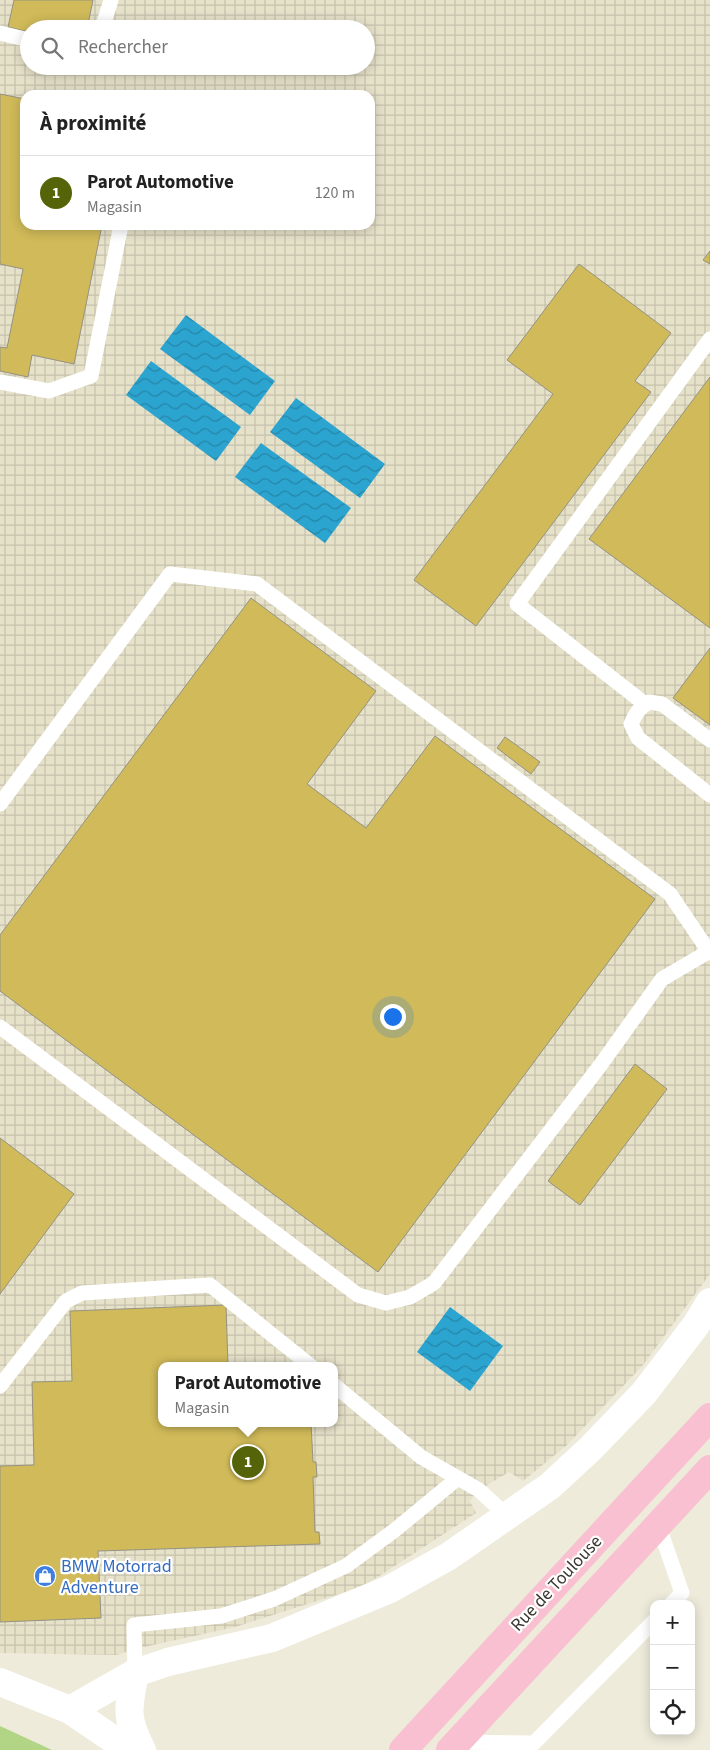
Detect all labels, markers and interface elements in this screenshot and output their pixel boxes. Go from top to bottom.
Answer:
search box [20,20,375,75]
icon: search [38,34,66,62]
text: Rechercher [78,34,168,61]
text: À proximité [40,108,146,138]
text: Parot Automotive [87,169,234,196]
text: 1 [52,182,60,204]
text: 120 m [315,182,355,204]
text: Magasin [87,196,142,218]
your location [380,1004,406,1030]
popup [158,1362,338,1427]
text: Parot Automotive [175,1370,321,1397]
text: Magasin [175,1397,230,1419]
pin: 1 [232,1443,264,1481]
street label: Rue de Toulouse [505,1530,608,1637]
place label: BMW Motorrad Adventure [61,1554,172,1600]
shop icon: BMW Motorrad Adventure [33,1564,57,1588]
map controls [650,1600,695,1735]
button: + [650,1600,695,1645]
button: − [650,1645,695,1690]
button: locate [650,1690,695,1735]

